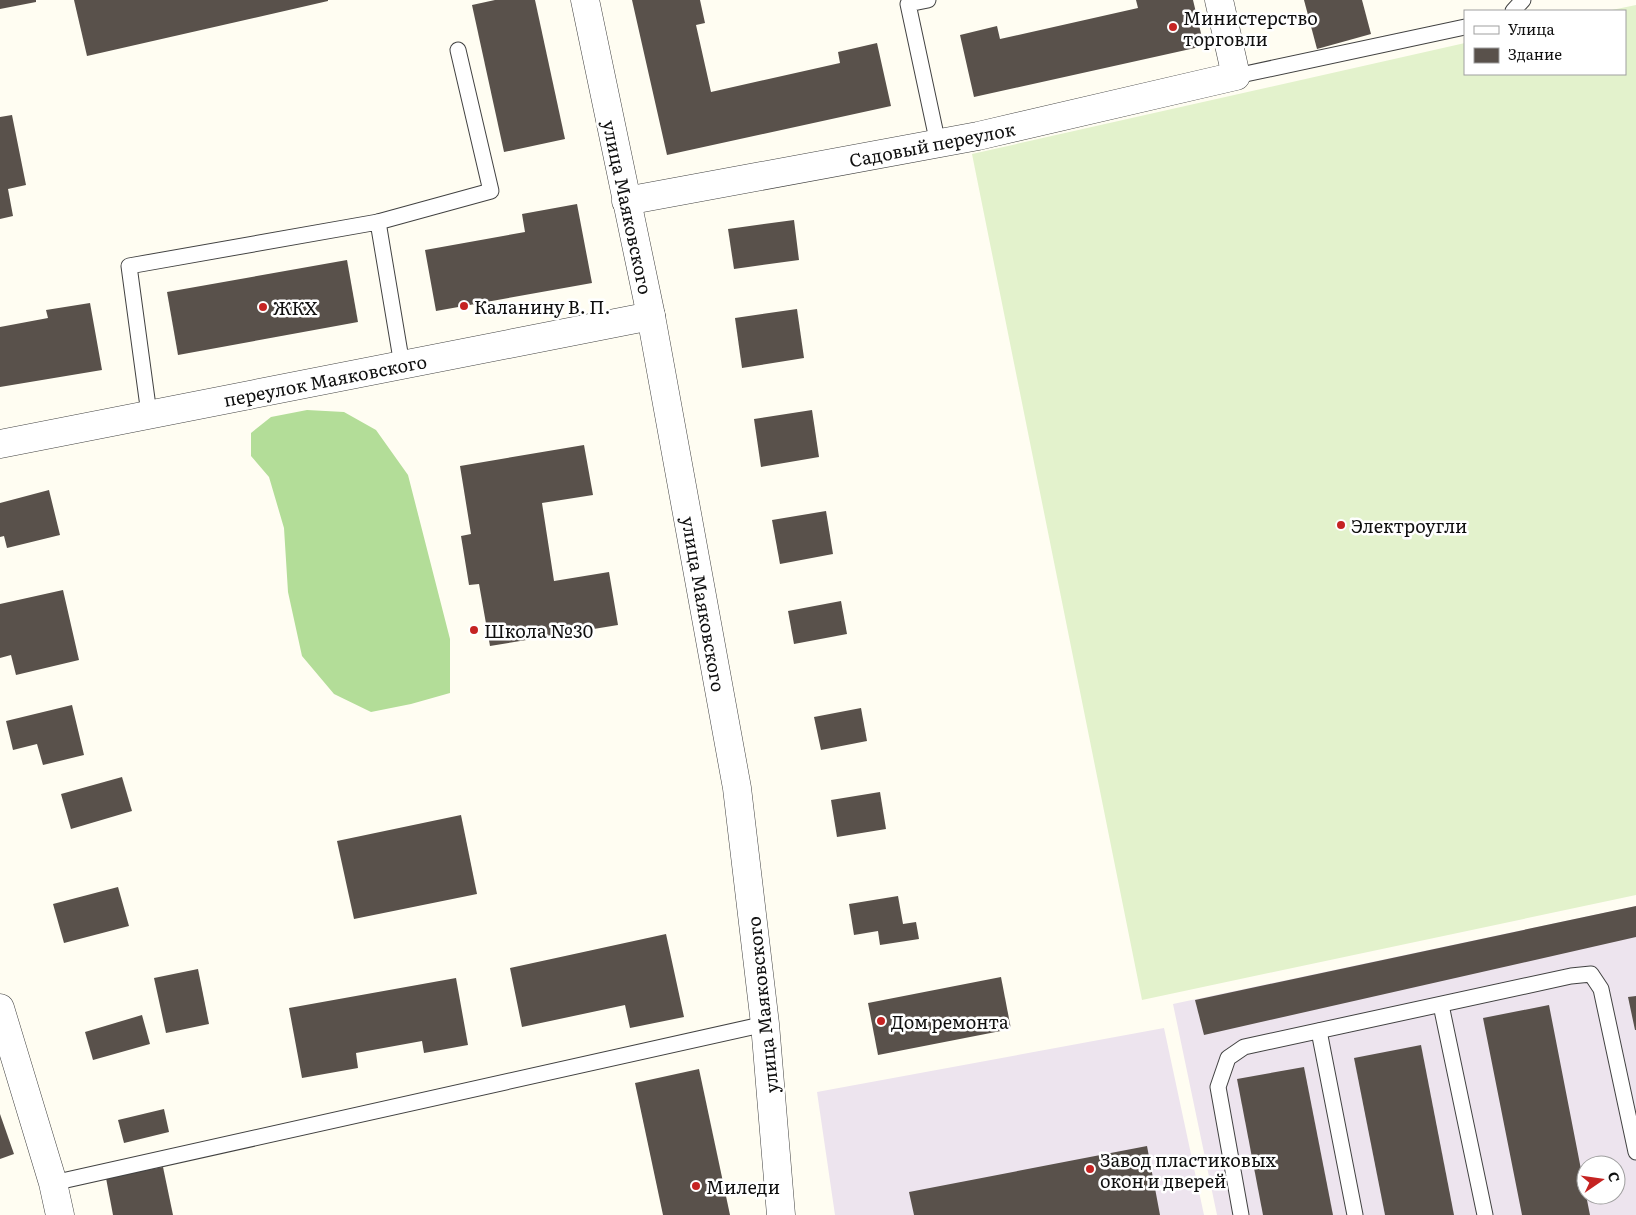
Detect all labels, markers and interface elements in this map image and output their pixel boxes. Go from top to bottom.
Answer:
place label: Министерство торговли [1183,4,1318,52]
legend [1464,10,1626,75]
text: Улица [1508,17,1556,40]
marker: Министерство торговли [1167,21,1179,33]
text: Здание [1508,42,1562,65]
street label: Садовый переулок [847,115,1018,173]
street label: улица Маяковского [596,117,660,297]
place label: Каланину В. П. [474,293,610,320]
place label: ЖКХ [273,294,318,321]
marker: Каланину В. П. [458,300,470,312]
marker: ЖКХ [257,301,269,313]
street label: переулок Маяковского [221,347,429,413]
place label: Электроугли [1351,512,1467,539]
street label: улица Маяковского [675,514,733,694]
marker: Электроугли [1335,519,1347,531]
place label: Школа №30 [484,617,593,644]
marker: Школа №30 [468,624,480,636]
street label: улица Маяковского [739,915,785,1095]
place label: Дом ремонта [891,1008,1009,1035]
marker: Дом ремонта [875,1015,887,1027]
place label: Завод пластиковых окон и дверей [1100,1146,1277,1194]
north arrow [1576,1155,1626,1205]
marker: Завод пластиковых окон и дверей [1084,1163,1096,1175]
text: С [1604,1170,1626,1184]
place label: Миледи [706,1173,780,1200]
marker: Миледи [690,1180,702,1192]

